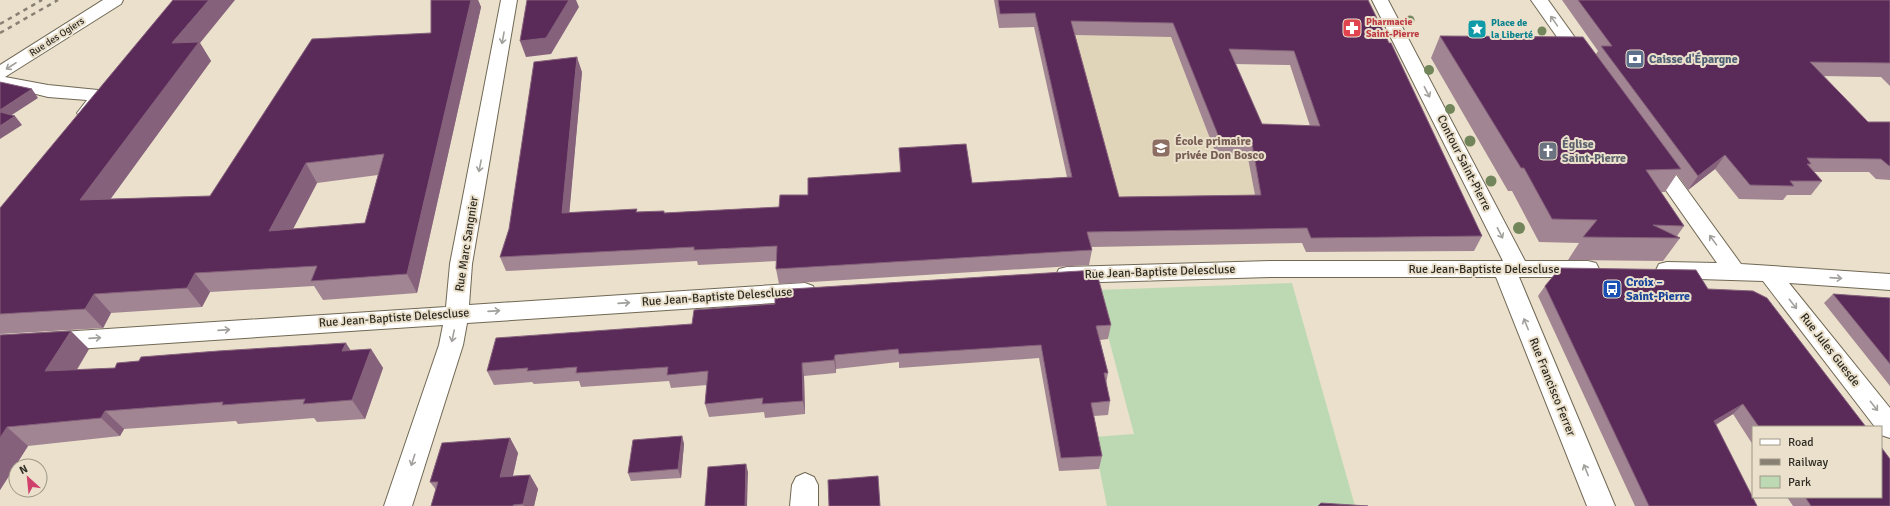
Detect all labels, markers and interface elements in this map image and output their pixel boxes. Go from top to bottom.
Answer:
street label: Rue des Ogiers [27,14,87,59]
place label: Pharmacie Saint-Pierre [1366,16,1419,40]
one-way arrow [1550,16,1558,27]
pharmacy icon: Pharmacie Saint-Pierre [1341,17,1363,39]
place label: Place de la Liberté [1491,17,1533,41]
place icon: Place de la Liberté [1466,18,1488,40]
one-way arrow [498,32,506,45]
bank icon: Caisse d'Épargne [1624,48,1646,70]
place label: Caisse d'Épargne [1649,52,1738,67]
one-way arrow [6,62,17,70]
one-way arrow [1424,86,1432,98]
street label: Contour Saint-Pierre [1433,113,1495,213]
place label: École primaire privée Don Bosco [1175,134,1264,163]
school or university icon: École primaire privée Don Bosco [1150,137,1172,159]
place label: Église Saint-Pierre [1562,137,1626,166]
church icon: Église Saint-Pierre [1537,140,1559,162]
one-way arrow [475,160,483,173]
street label: Rue Marc Sangnier [452,195,482,293]
one-way arrow [1497,226,1504,238]
one-way arrow [1709,234,1717,245]
street label: Rue Jean-Baptiste Delescluse [1084,262,1236,282]
street label: Rue Jean-Baptiste Delescluse [1409,262,1559,277]
one-way arrow [1829,274,1842,281]
place label: Croix – Saint-Pierre [1626,275,1690,304]
bus stop icon: Croix – Saint-Pierre [1601,278,1623,300]
street label: Rue Jean-Baptiste Delescluse [641,284,793,310]
one-way arrow [1789,298,1798,309]
one-way arrow [617,300,630,307]
street label: Rue Jean-Baptiste Delescluse [318,305,470,331]
one-way arrow [487,308,500,315]
street label: Rue Jules Guesde [1797,310,1863,390]
one-way arrow [1522,318,1529,330]
one-way arrow [218,326,231,333]
one-way arrow [449,329,457,342]
one-way arrow [88,335,101,342]
street label: Rue Francisco Ferrer [1525,336,1579,439]
one-way arrow [1869,400,1878,411]
legend [1752,426,1882,498]
text: Road [1788,435,1814,450]
one-way arrow [409,453,416,466]
text: Railway [1788,455,1828,470]
north arrow [8,458,48,498]
text: N [17,462,30,477]
one-way arrow [1582,465,1589,477]
text: Park [1788,475,1811,490]

